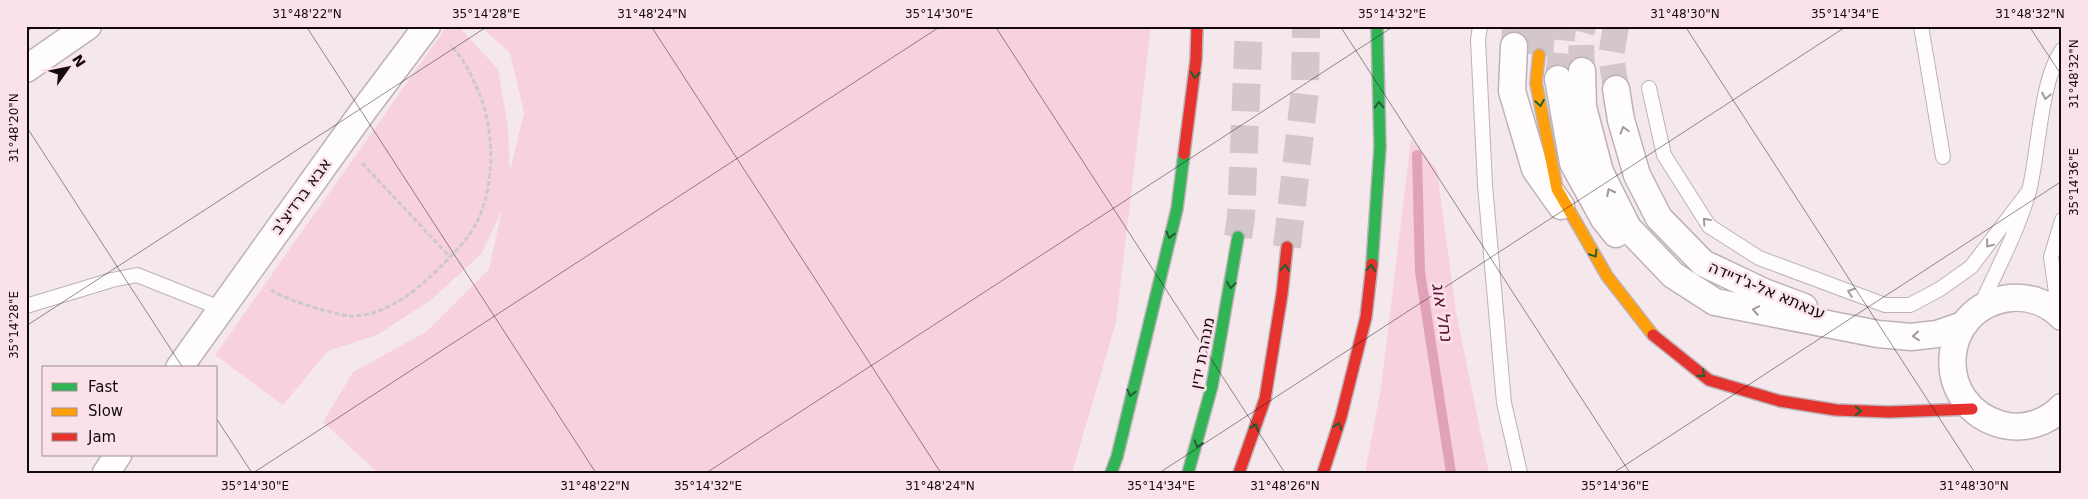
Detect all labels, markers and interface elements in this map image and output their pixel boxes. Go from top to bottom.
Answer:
text: 31°48'22"N [272,7,342,21]
text: 35°14'28"E [452,7,520,21]
text: 31°48'24"N [617,7,687,21]
text: 35°14'30"E [905,7,973,21]
text: 35°14'32"E [1358,7,1426,21]
text: 31°48'30"N [1650,7,1720,21]
text: 35°14'34"E [1811,7,1879,21]
text: 31°48'32"N [1995,7,2065,21]
text: 31°48'32"N [2067,39,2081,109]
north arrow [42,42,92,92]
text: N [69,52,89,70]
one-way arrow [1190,71,1200,79]
one-way arrow [2042,91,2052,100]
text: 31°48'20"N [7,93,21,163]
one-way arrow [1534,99,1544,107]
one-way arrow [1374,101,1384,109]
one-way arrow [1620,127,1630,135]
text: 35°14'36"E [2067,148,2081,216]
street label: אבא ברדיצ'ב [267,154,335,238]
one-way arrow [1606,188,1616,197]
one-way arrow [1703,218,1712,227]
one-way arrow [1165,231,1176,240]
one-way arrow [1987,238,1995,247]
one-way arrow [1587,249,1597,258]
street label: ענאתא אל-ג'דיידה [1706,257,1828,323]
one-way arrow [1279,263,1290,271]
one-way arrow [1365,263,1376,271]
water label: נחל אוג [1428,281,1458,344]
one-way arrow [1226,282,1237,290]
one-way arrow [1847,288,1856,298]
text: 35°14'28"E [7,291,21,359]
one-way arrow [1752,306,1761,316]
street label: מנהרת ידין [1186,316,1218,390]
one-way arrow [1912,331,1920,342]
legend [42,366,218,456]
one-way arrow [1696,368,1705,377]
text: Fast [88,378,118,396]
one-way arrow [1127,389,1137,398]
text: Slow [88,402,123,420]
one-way arrow [1854,406,1862,416]
one-way arrow [1249,423,1259,432]
one-way arrow [1333,423,1343,431]
text: Jam [87,428,116,446]
one-way arrow [1194,439,1204,448]
text: 35°14'30"E [221,479,289,493]
text: 31°48'22"N [560,479,630,493]
text: 35°14'32"E [674,479,742,493]
text: 31°48'24"N [905,479,975,493]
text: 35°14'34"E [1127,479,1195,493]
text: 31°48'26"N [1250,479,1320,493]
text: 35°14'36"E [1581,479,1649,493]
text: 31°48'30"N [1939,479,2009,493]

